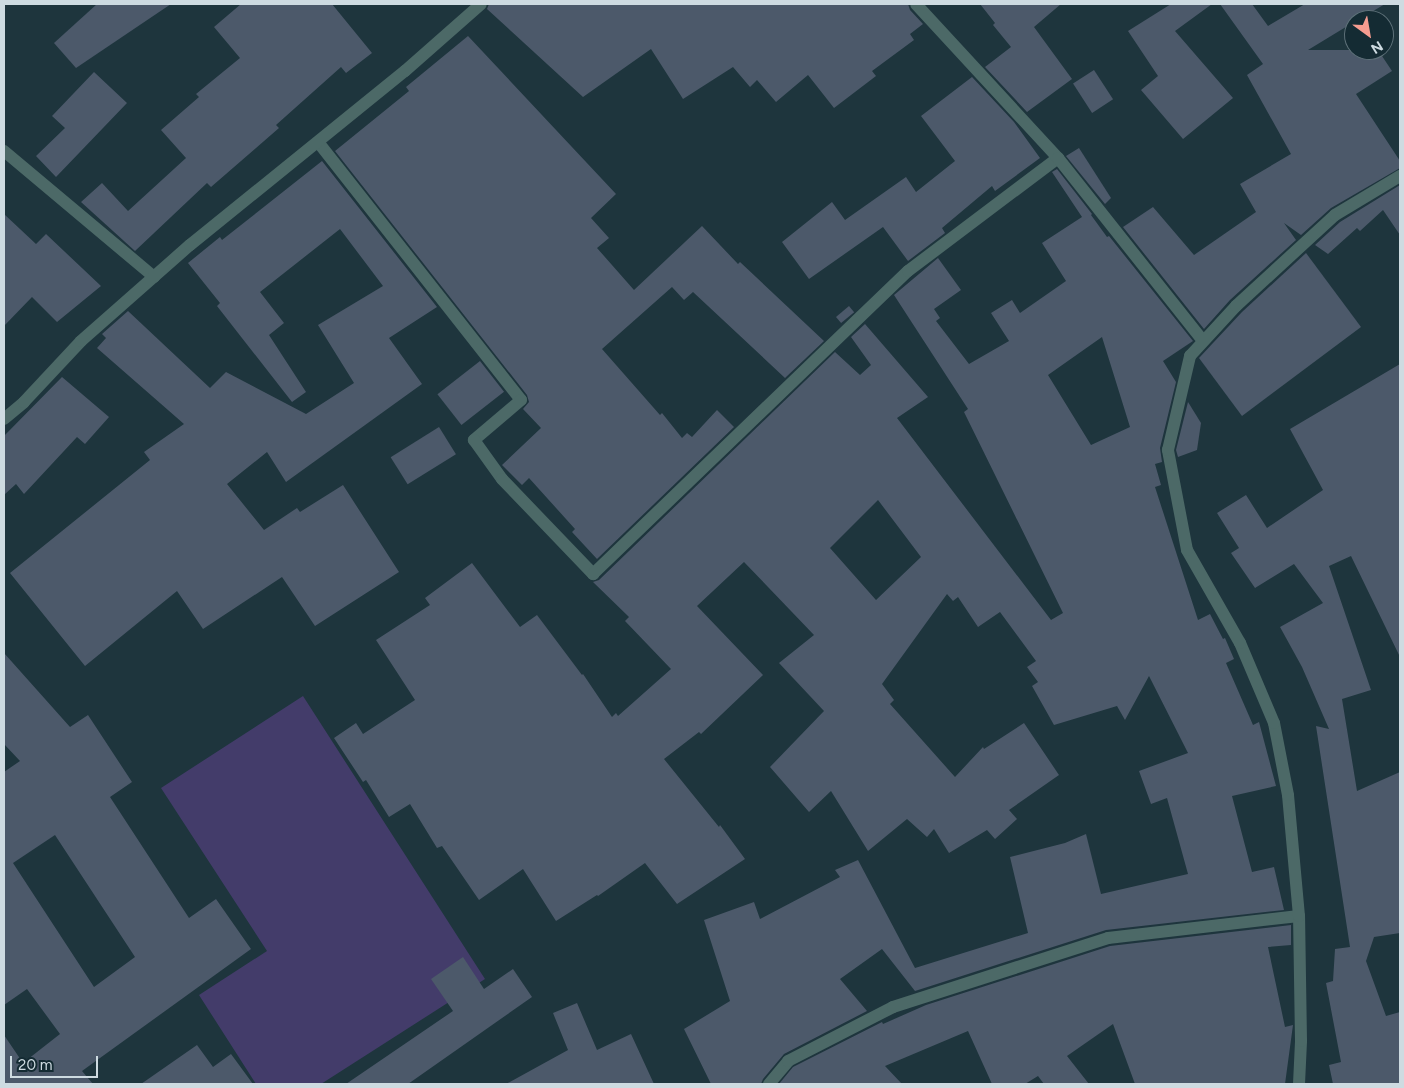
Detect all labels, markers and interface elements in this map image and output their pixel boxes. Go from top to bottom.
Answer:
north arrow [1344,10,1394,60]
text: N [1368,37,1386,57]
scale bar [12,1046,100,1078]
text: 20 m [18,1056,52,1074]

